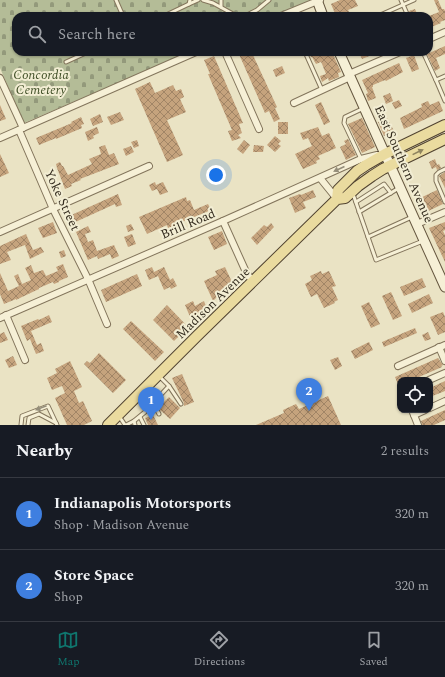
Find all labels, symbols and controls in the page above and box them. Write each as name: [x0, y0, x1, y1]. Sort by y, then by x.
search box: [12, 12, 433, 56]
icon: search: [26, 23, 48, 45]
text: Search here: [58, 23, 136, 46]
park label: Concordia Cemetery: [13, 65, 69, 100]
street label: East Southern Avenue: [369, 102, 439, 226]
one-way arrow: [412, 149, 423, 155]
your location: [206, 165, 226, 185]
street label: Yoke Street: [39, 166, 85, 235]
one-way arrow: [333, 166, 344, 172]
street label: Brill Road: [157, 203, 219, 245]
street label: Madison Avenue: [171, 262, 255, 344]
map controls: [397, 377, 433, 413]
button: locate: [397, 377, 433, 413]
pin: 2: [296, 378, 322, 411]
pin: 1: [138, 387, 164, 420]
one-way arrow: [34, 406, 46, 412]
text: Nearby: [16, 438, 72, 464]
text: 2 results: [381, 441, 429, 461]
text: Indianapolis Motorsports: [54, 492, 231, 515]
text: 1: [25, 504, 33, 524]
text: 320 m: [395, 504, 429, 524]
text: Shop · Madison Avenue: [54, 515, 189, 535]
text: Store Space: [54, 564, 134, 587]
text: 2: [25, 576, 33, 596]
text: 320 m: [395, 576, 429, 596]
text: Shop: [54, 587, 83, 607]
tab: Map: [57, 629, 79, 670]
tab: Directions: [194, 629, 245, 670]
tab: Saved: [360, 629, 388, 670]

